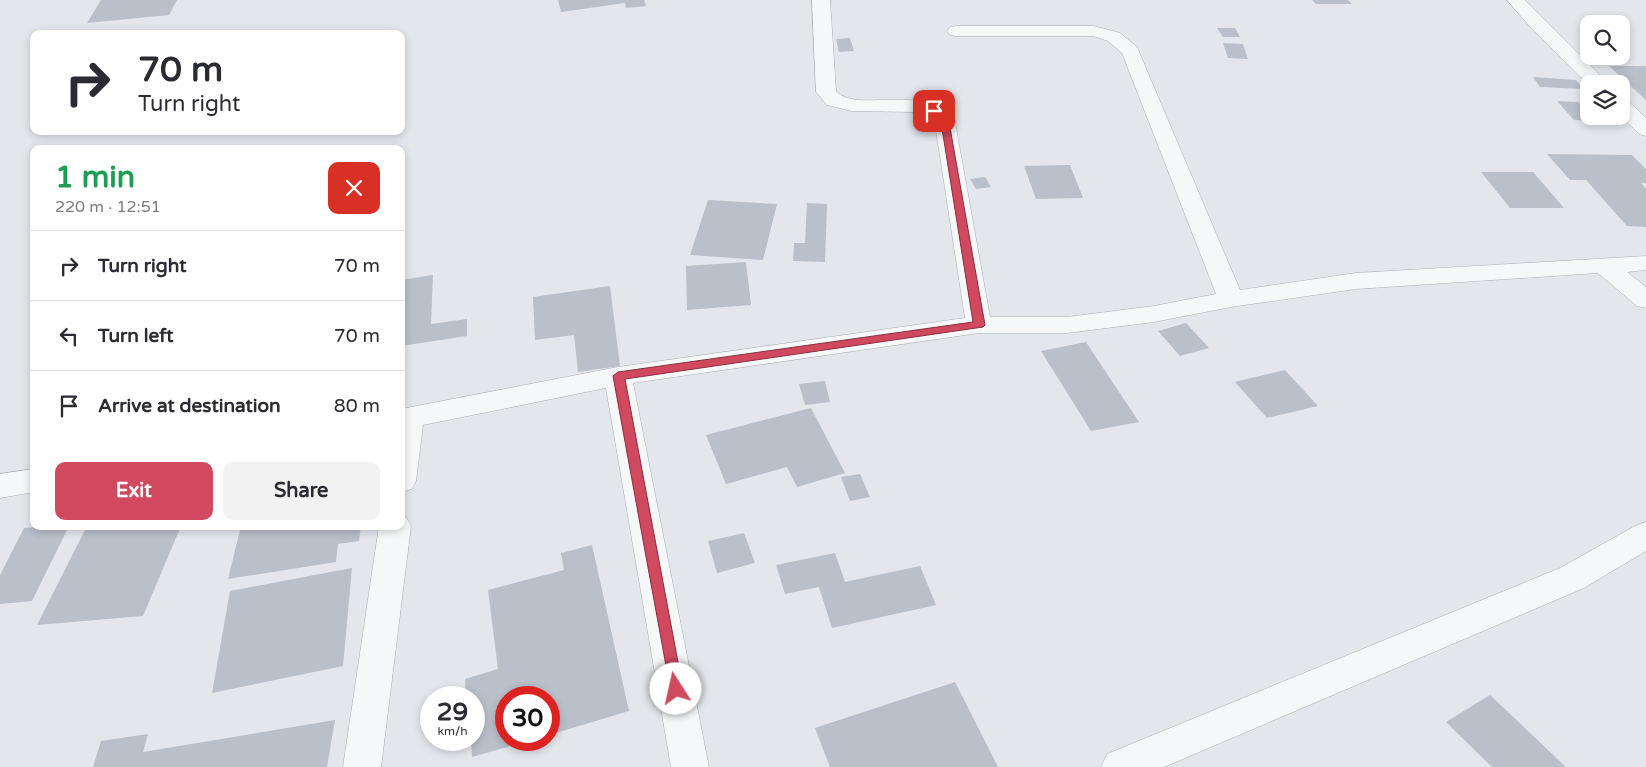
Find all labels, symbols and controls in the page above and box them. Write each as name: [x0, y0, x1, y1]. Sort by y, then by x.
map controls: [1580, 15, 1630, 125]
button: search: [1580, 15, 1630, 65]
text: 70 m: [138, 49, 223, 91]
icon: right: [55, 50, 120, 115]
button: layers: [1580, 75, 1630, 125]
pin: [913, 90, 955, 132]
text: Turn right: [138, 91, 240, 117]
icon: arrive: [920, 97, 948, 125]
text: 1 min: [55, 159, 135, 196]
button: close: [328, 162, 380, 214]
text: 220 m · 12:51: [55, 197, 161, 217]
icon: right: [55, 252, 83, 280]
text: Turn right: [98, 255, 186, 277]
text: 70 m: [334, 255, 380, 277]
icon: left: [55, 322, 83, 350]
text: Turn left: [98, 325, 174, 347]
text: 70 m: [334, 325, 380, 347]
icon: arrive: [55, 392, 83, 420]
text: Arrive at destination: [98, 395, 281, 417]
text: 80 m: [334, 395, 380, 417]
button: Exit: [55, 462, 213, 520]
button: Share: [223, 462, 380, 520]
position arrow: [649, 662, 701, 714]
speed limit sign: 30: [495, 686, 560, 751]
text: 29: [437, 697, 468, 727]
text: km/h: [437, 724, 468, 738]

